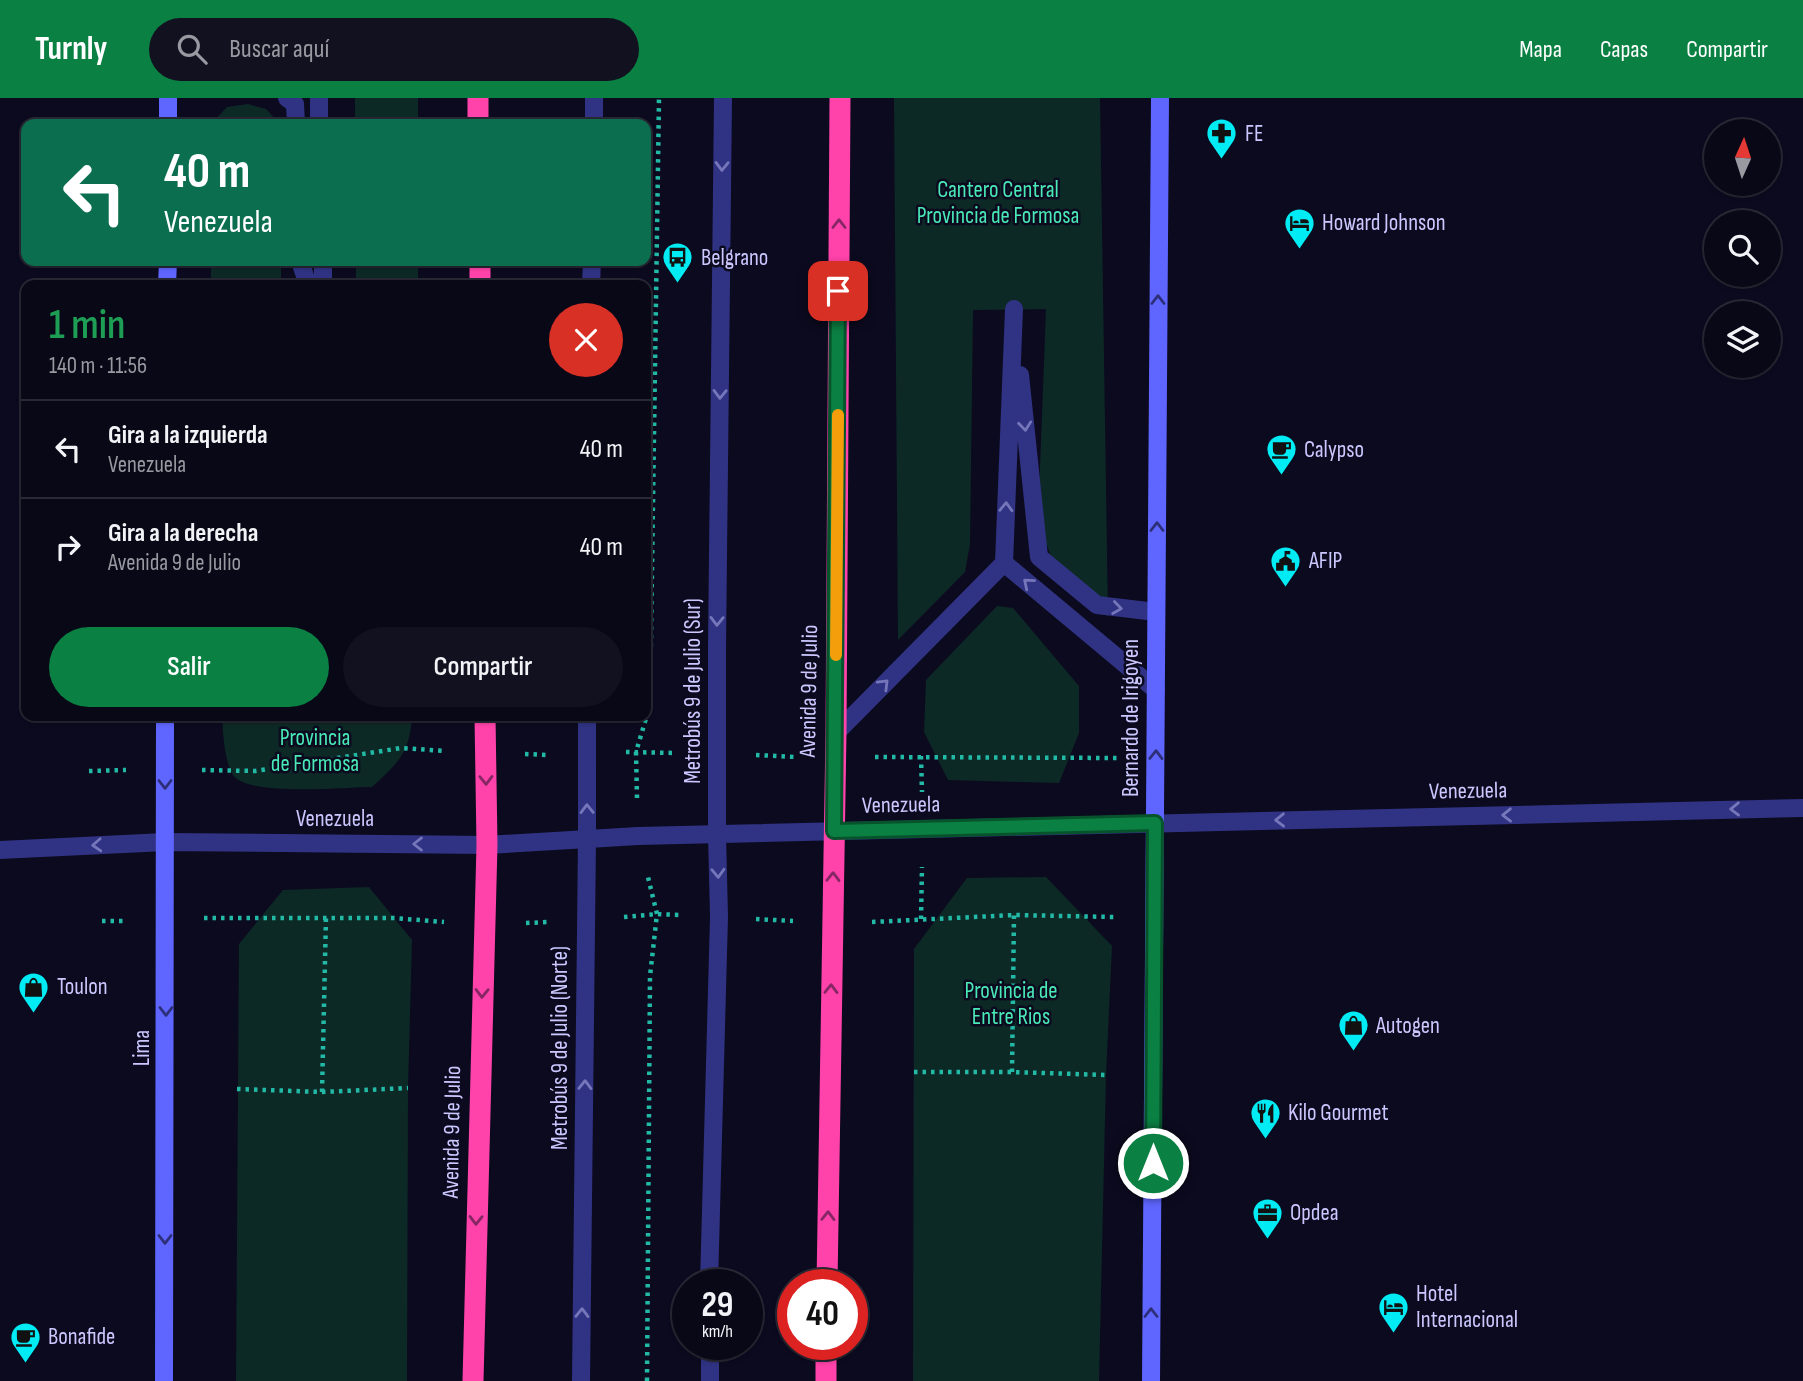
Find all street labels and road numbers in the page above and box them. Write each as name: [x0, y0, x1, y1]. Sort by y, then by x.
street label: Metrobús 9 de Julio (Sur): [679, 598, 707, 784]
street label: Avenida 9 de Julio: [794, 624, 824, 759]
street label: Bernardo de Irigoyen: [1117, 639, 1145, 797]
street label: Venezuela: [1429, 776, 1507, 806]
street label: Venezuela: [862, 790, 940, 820]
street label: Venezuela: [296, 805, 374, 833]
street label: Metrobús 9 de Julio (Norte): [546, 946, 574, 1150]
street label: Lima: [128, 1030, 156, 1066]
street label: Avenida 9 de Julio: [437, 1065, 467, 1200]

